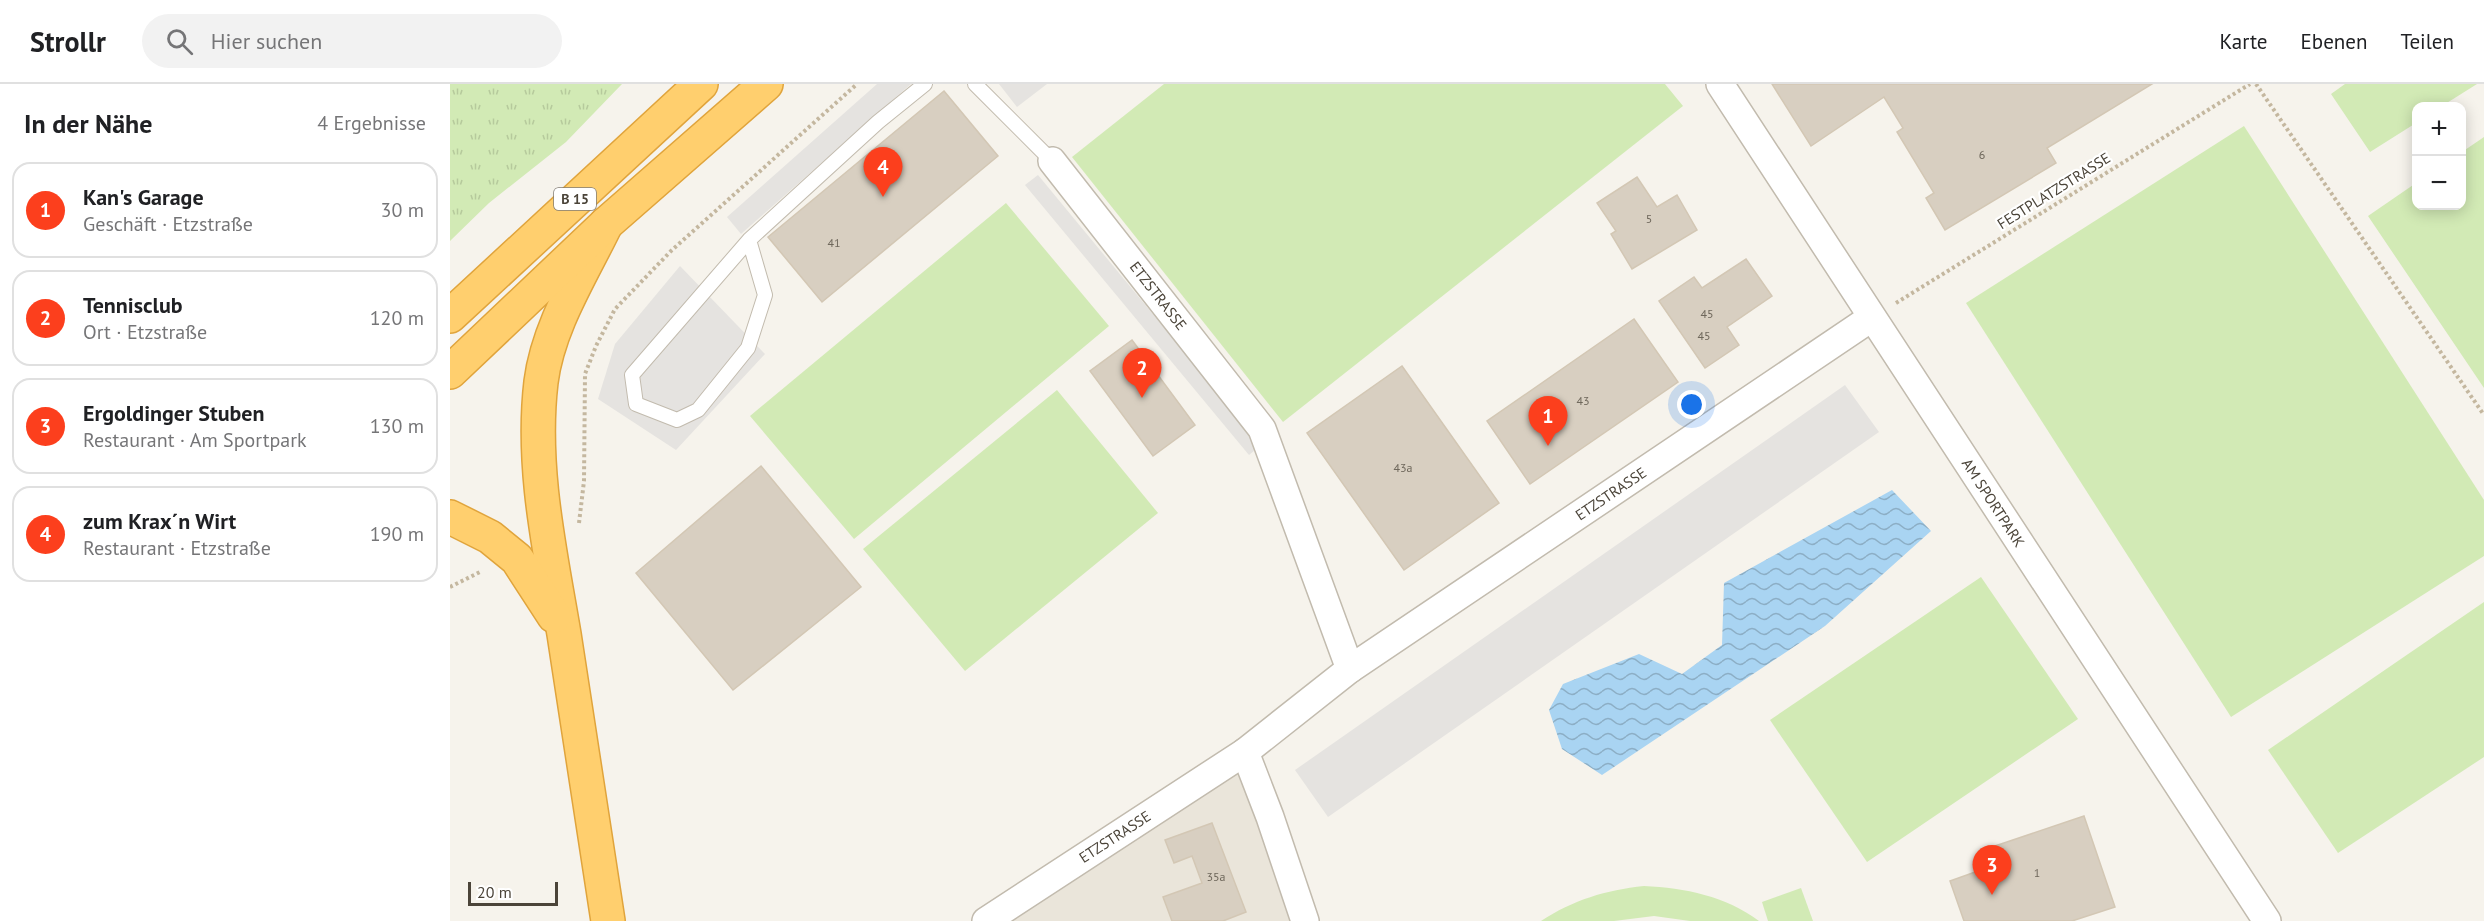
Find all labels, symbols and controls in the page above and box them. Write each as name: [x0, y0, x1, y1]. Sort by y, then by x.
search box: [142, 14, 562, 68]
text: Strollr: [30, 23, 106, 60]
icon: search: [163, 25, 196, 58]
text: Hier suchen: [211, 27, 322, 55]
text: Karte: [2220, 28, 2268, 55]
text: Ebenen: [2301, 28, 2367, 55]
text: Teilen: [2400, 28, 2454, 55]
map controls: [2412, 102, 2466, 210]
button: +: [2412, 102, 2466, 156]
text: In der Nähe: [24, 107, 152, 140]
text: 4 Ergebnisse: [317, 110, 426, 136]
pin: 4: [864, 147, 902, 197]
house number: 6: [1979, 147, 1985, 162]
street label: FESTPLATZSTRASSE: [1994, 148, 2114, 233]
button: −: [2412, 156, 2466, 210]
text: Kan's Garage: [83, 183, 204, 211]
road number: B 15: [554, 188, 596, 210]
text: 1: [40, 197, 51, 223]
text: 30 m: [381, 197, 424, 223]
text: Geschäft · Etzstraße: [83, 211, 253, 237]
house number: 5: [1646, 211, 1652, 226]
house number: 41: [827, 235, 841, 250]
street label: ETZSTRASSE: [1126, 258, 1191, 334]
text: Tennisclub: [83, 291, 183, 319]
text: 2: [40, 305, 51, 331]
text: 120 m: [370, 305, 424, 331]
house number: 45: [1700, 306, 1714, 321]
text: Ort · Etzstraße: [83, 319, 207, 345]
house number: 45: [1697, 328, 1711, 343]
pin: 2: [1122, 348, 1162, 398]
your location: [1677, 390, 1706, 419]
house number: 43: [1576, 393, 1590, 408]
pin: 1: [1528, 396, 1568, 446]
text: Ergoldinger Stuben: [83, 399, 264, 427]
text: 3: [40, 413, 51, 439]
text: 130 m: [370, 413, 424, 439]
text: Restaurant · Am Sportpark: [83, 427, 307, 453]
street label: AM SPORTPARK: [1958, 455, 2029, 551]
house number: 43a: [1393, 460, 1413, 475]
street label: ETZSTRASSE: [1572, 463, 1650, 524]
text: zum Krax´n Wirt: [83, 507, 236, 535]
text: 4: [40, 521, 51, 547]
text: 190 m: [370, 521, 424, 547]
text: Restaurant · Etzstraße: [83, 535, 271, 561]
street label: ETZSTRASSE: [1075, 806, 1154, 867]
pin: 3: [1972, 846, 2012, 895]
house number: 1: [2034, 865, 2040, 880]
house number: 35a: [1206, 869, 1226, 884]
scale bar: [468, 879, 558, 906]
text: 20 m: [477, 882, 512, 902]

